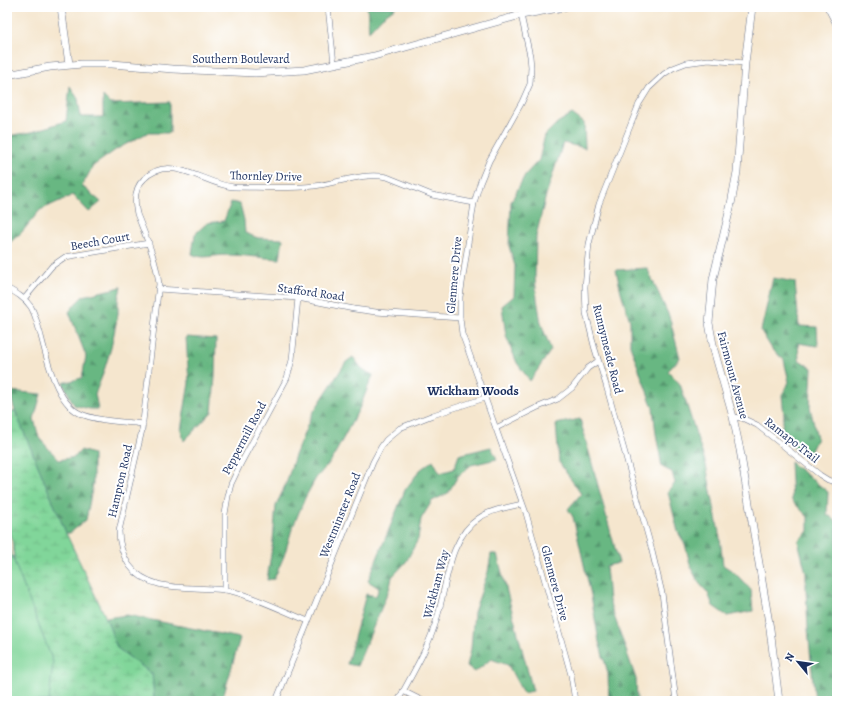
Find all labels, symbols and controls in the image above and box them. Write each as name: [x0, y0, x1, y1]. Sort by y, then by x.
street label: Southern Boulevard: [192, 51, 290, 67]
street label: Thornley Drive: [230, 167, 302, 185]
street label: Beech Court: [69, 228, 131, 254]
street label: Glenmere Drive: [443, 236, 465, 314]
street label: Stafford Road: [276, 279, 346, 305]
street label: Runnymeade Road: [589, 302, 627, 396]
street label: Fairmount Avenue: [714, 329, 752, 421]
district label: Wickham Woods: [426, 382, 519, 399]
street label: Peppermill Road: [218, 398, 270, 477]
street label: Ramapo Trail: [761, 414, 823, 467]
street label: Hampton Road: [104, 442, 136, 519]
street label: Westminster Road: [315, 470, 365, 561]
street label: Glenmere Drive: [537, 544, 573, 622]
street label: Wickham Way: [419, 547, 453, 621]
north arrow: [778, 642, 818, 682]
text: N: [781, 650, 798, 665]

